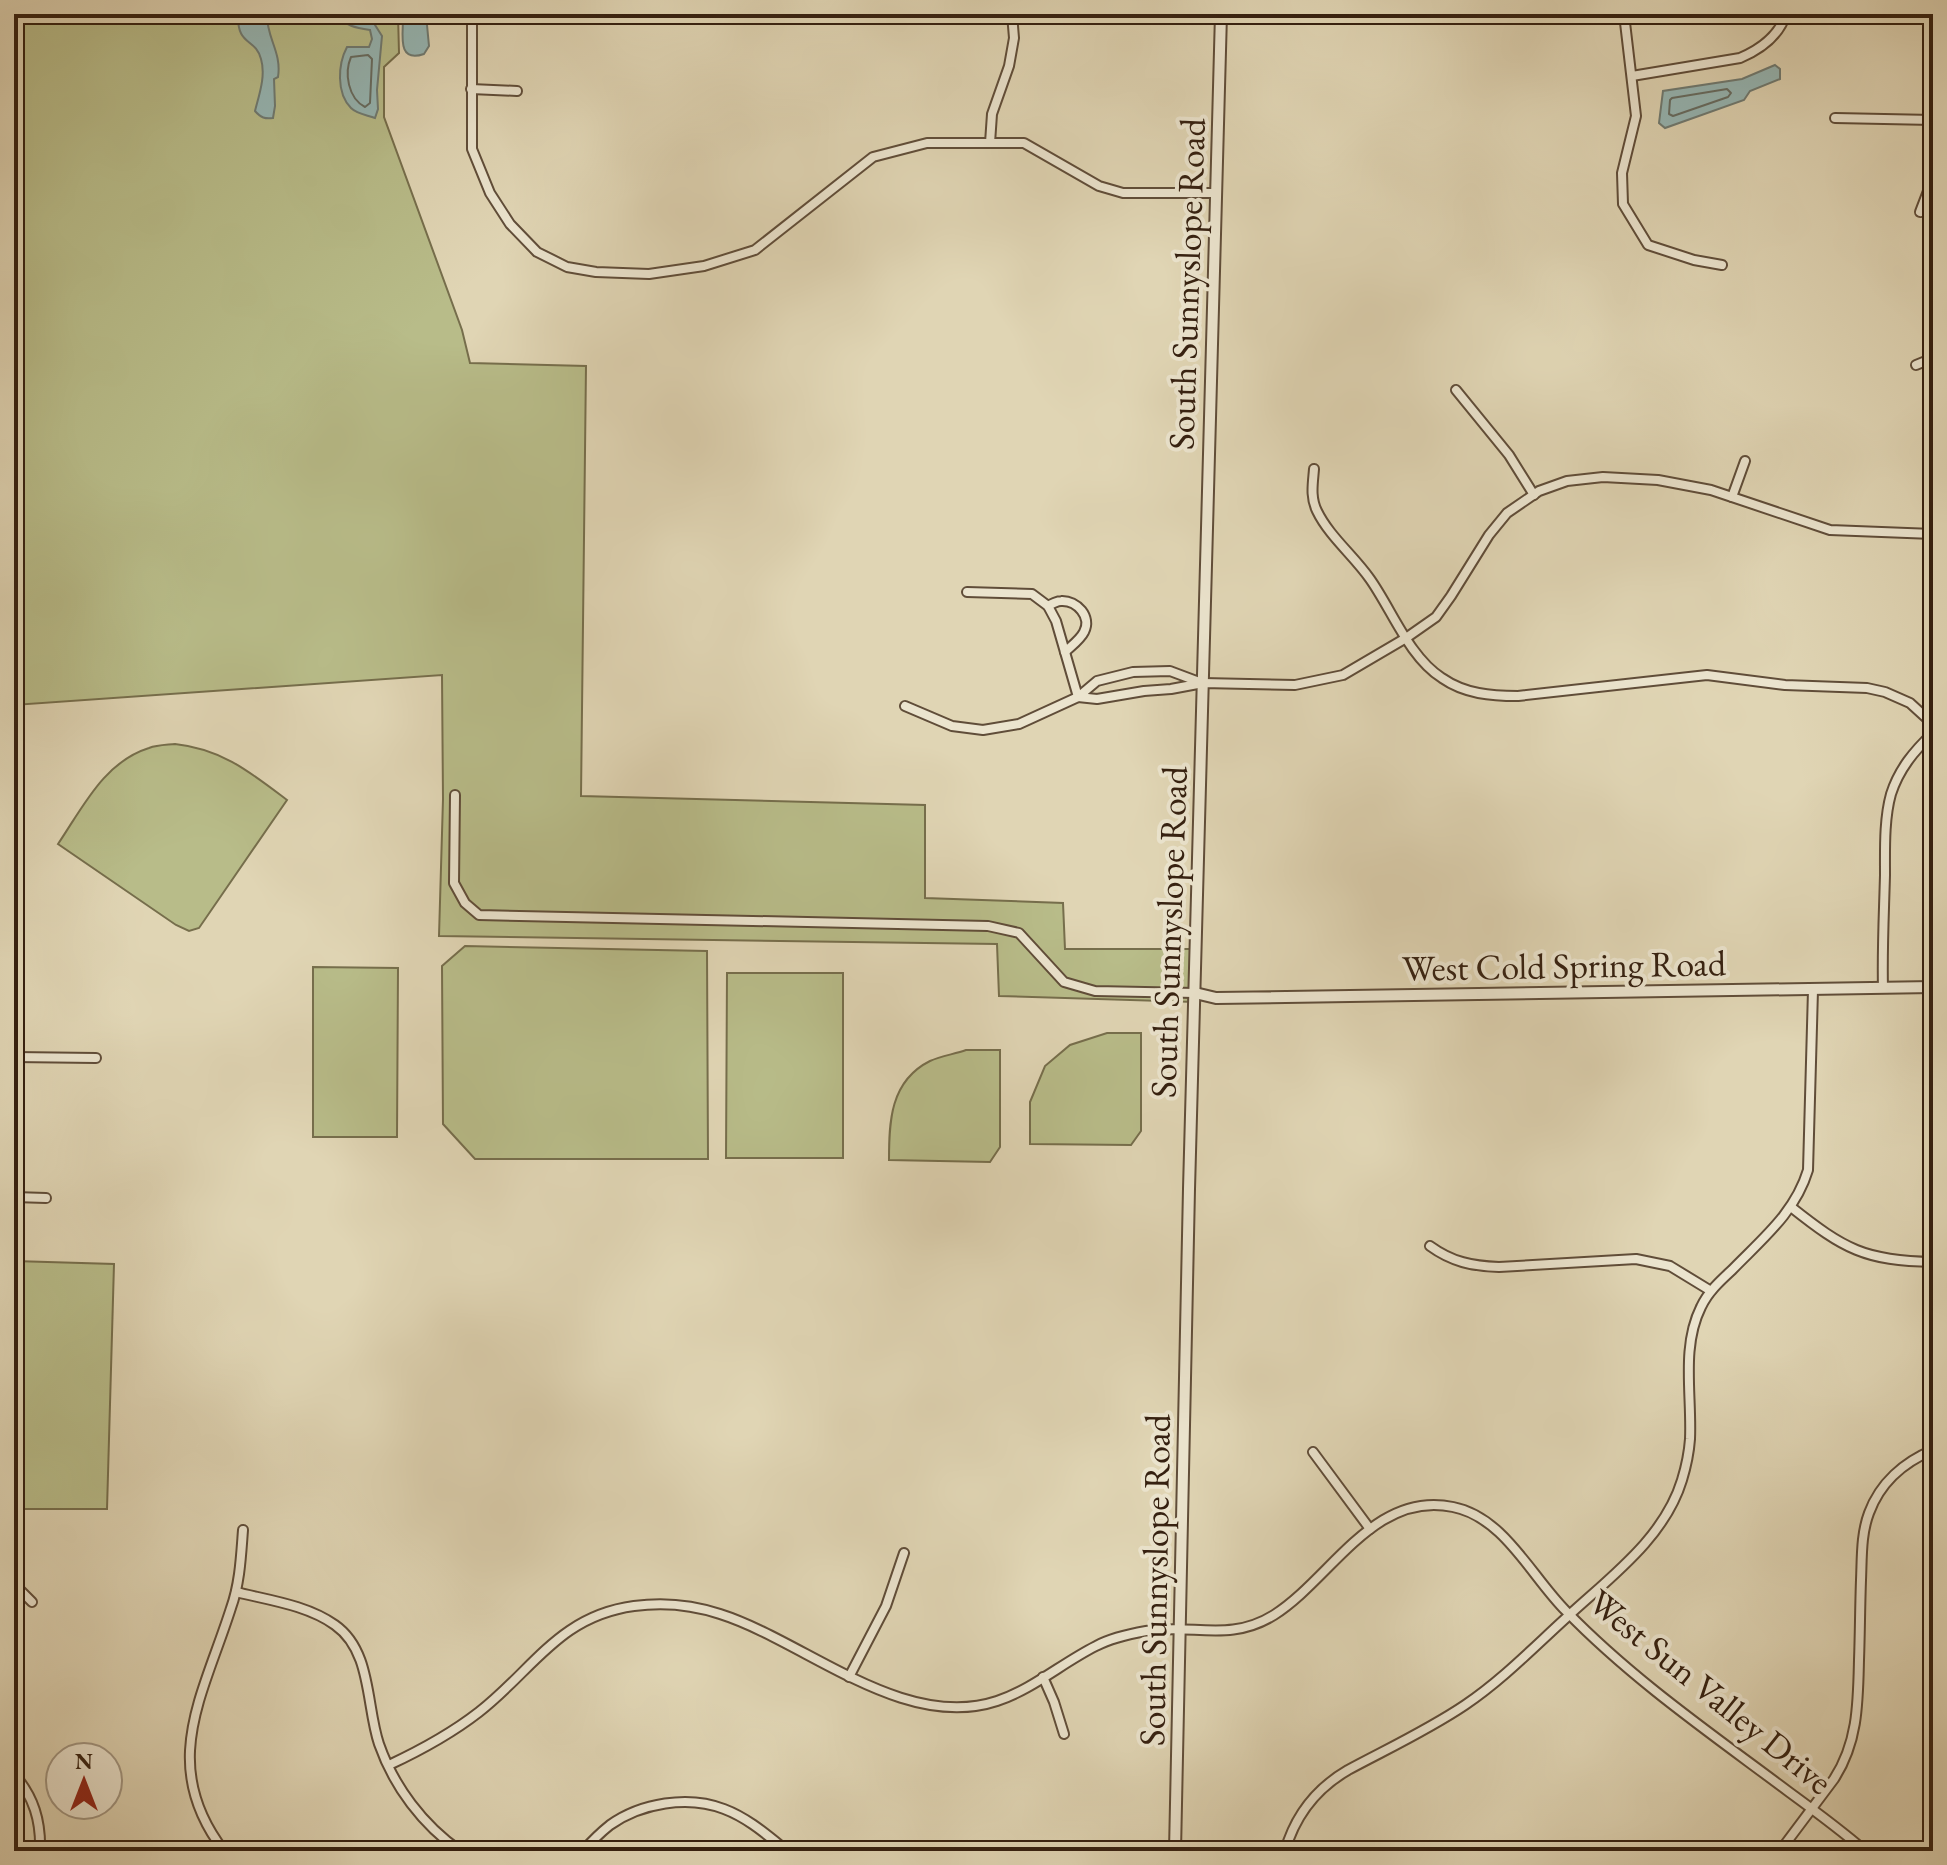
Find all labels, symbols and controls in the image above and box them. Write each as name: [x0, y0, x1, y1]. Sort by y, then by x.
street label: South Sunnyslope Road: [1157, 117, 1216, 451]
street label: South Sunnyslope Road: [1139, 765, 1198, 1099]
street label: West Cold Spring Road: [1402, 939, 1727, 992]
street label: South Sunnyslope Road: [1128, 1413, 1181, 1746]
street label: West Sun Valley Drive: [1579, 1578, 1843, 1805]
north arrow: [44, 1741, 124, 1821]
text: N: [75, 1747, 93, 1776]

